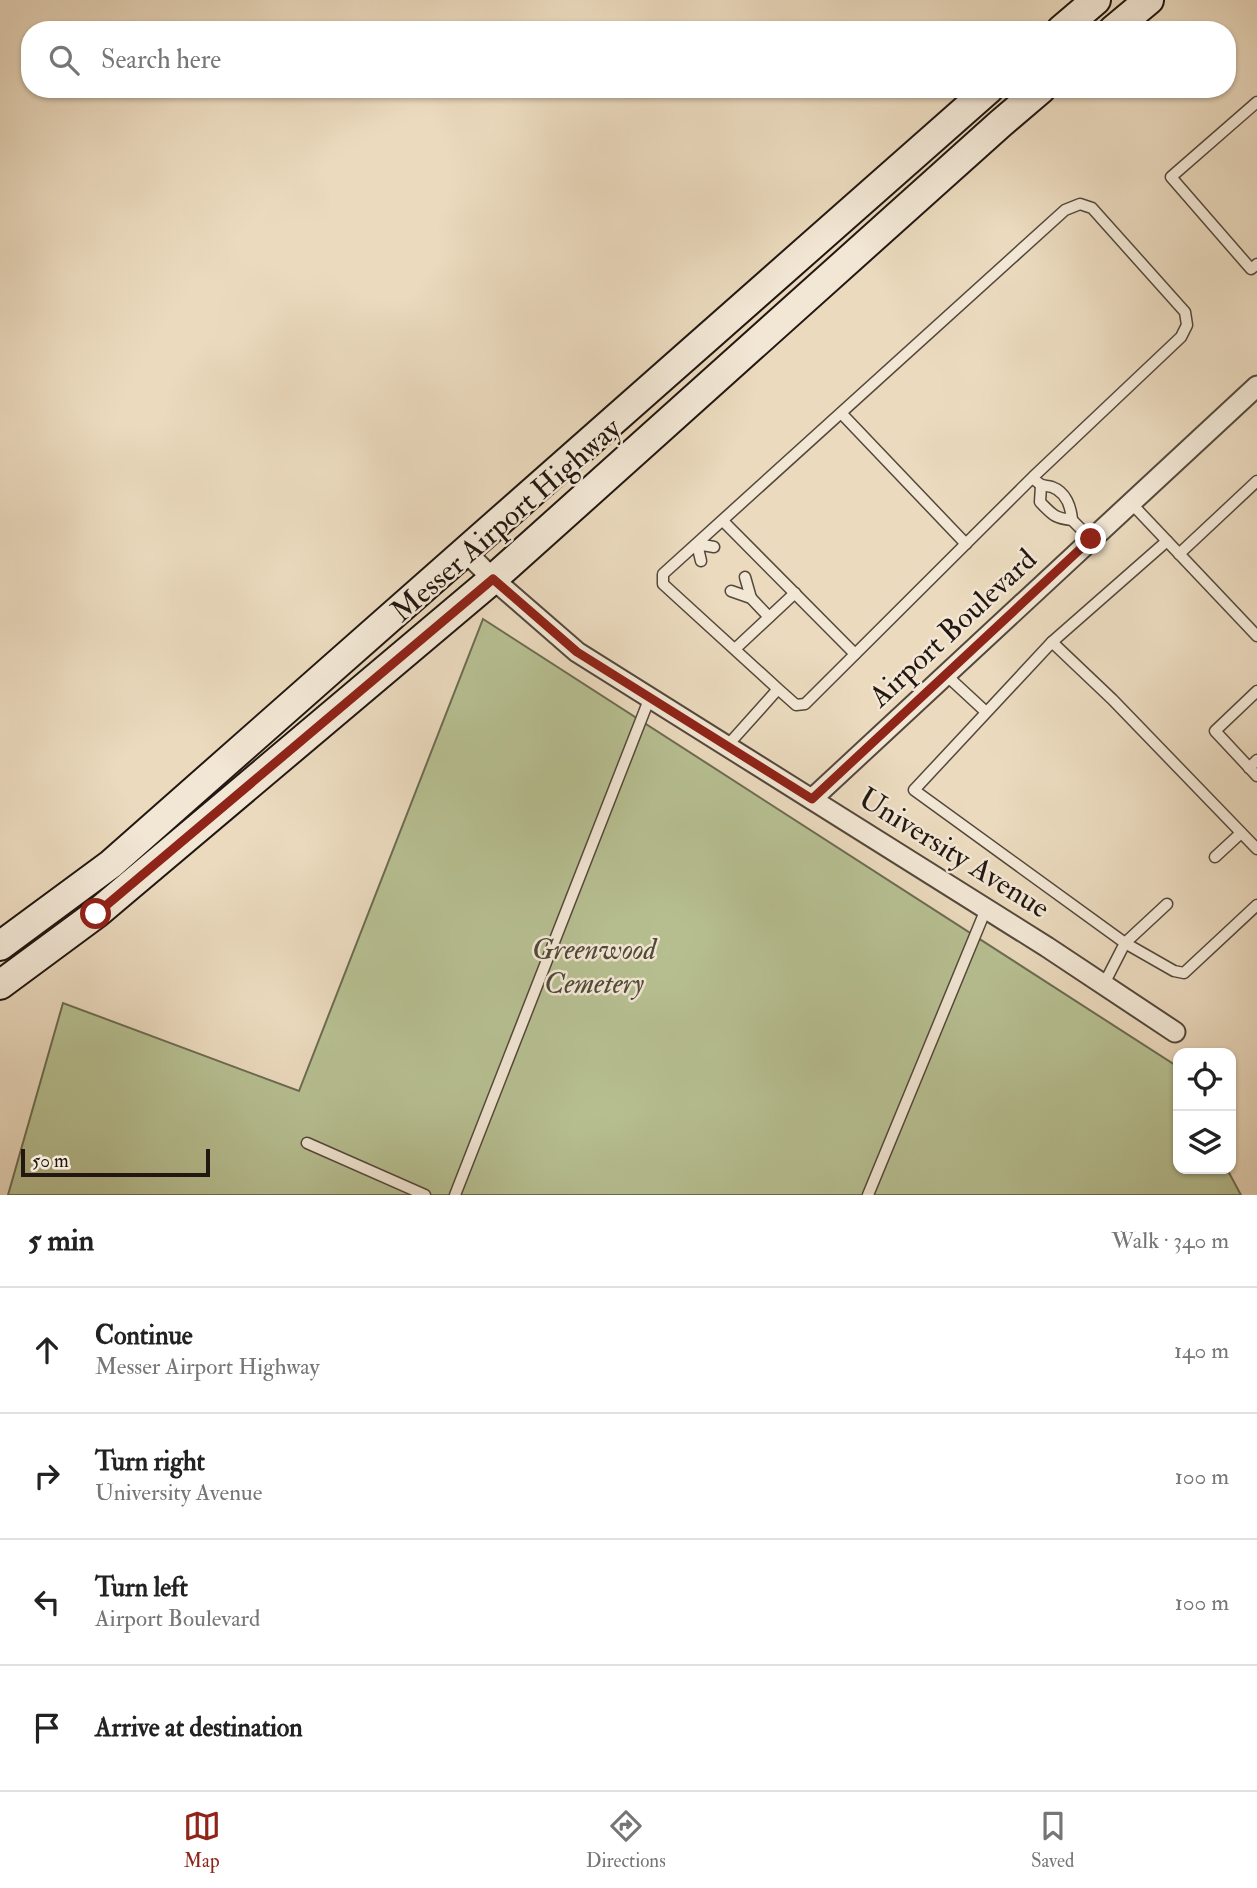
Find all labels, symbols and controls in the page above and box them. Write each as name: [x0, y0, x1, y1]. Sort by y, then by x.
search box: [21, 21, 1236, 98]
icon: search: [45, 41, 83, 79]
text: Search here: [101, 44, 221, 76]
street label: Messer Airport Highway: [383, 409, 629, 630]
route end: [1075, 523, 1106, 554]
street label: Airport Boulevard: [861, 541, 1045, 716]
street label: University Avenue: [852, 779, 1056, 927]
route start: [80, 898, 111, 929]
park label: Greenwood Cemetery: [532, 931, 659, 1002]
map controls: [1173, 1048, 1236, 1174]
button: locate: [1173, 1048, 1236, 1111]
button: layers: [1173, 1111, 1236, 1174]
scale bar: [21, 1146, 210, 1178]
text: 50 m: [32, 1149, 69, 1173]
text: 5 min: [28, 1222, 94, 1259]
text: Walk · 340 m: [1111, 1226, 1229, 1255]
text: Continue: [95, 1320, 193, 1352]
icon: ahead: [28, 1331, 66, 1369]
text: 140 m: [1174, 1336, 1229, 1365]
text: Messer Airport Highway: [95, 1352, 320, 1381]
text: Turn right: [95, 1446, 205, 1478]
icon: right: [28, 1457, 66, 1495]
text: 100 m: [1175, 1462, 1229, 1491]
text: University Avenue: [95, 1478, 262, 1507]
text: Turn left: [95, 1572, 188, 1604]
icon: left: [28, 1583, 66, 1621]
text: 100 m: [1175, 1588, 1229, 1617]
text: Airport Boulevard: [95, 1604, 260, 1633]
icon: arrive: [28, 1709, 66, 1747]
text: Arrive at destination: [95, 1712, 303, 1744]
tab: Map: [183, 1807, 221, 1873]
tab: Directions: [586, 1807, 666, 1873]
tab: Saved: [1031, 1807, 1074, 1873]

